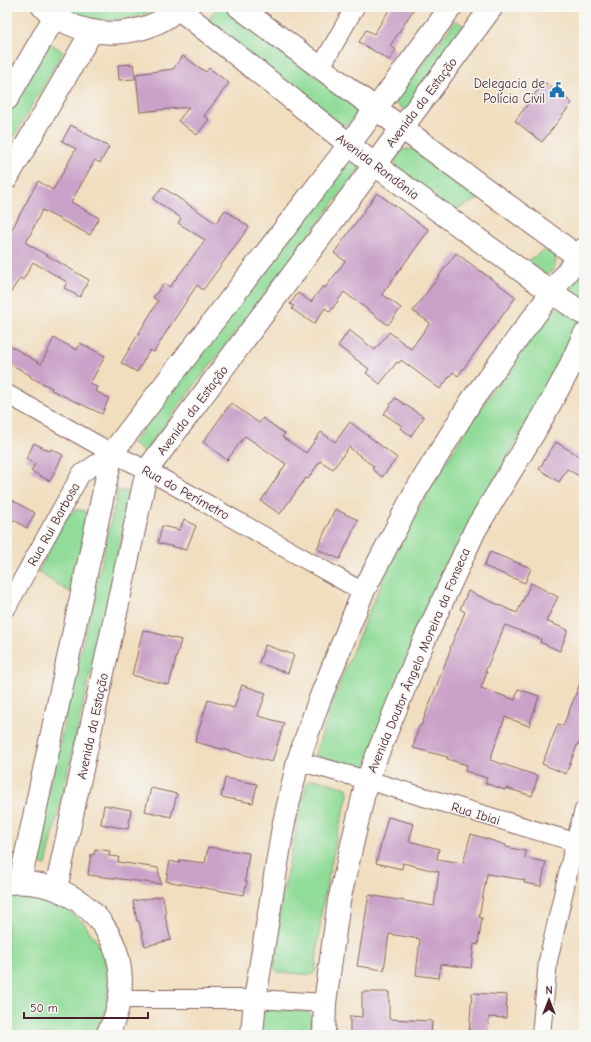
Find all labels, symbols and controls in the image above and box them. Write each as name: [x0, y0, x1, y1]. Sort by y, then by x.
street label: Avenida da Estação: [383, 54, 460, 150]
place label: Delegacia de Polícia Civil: [474, 76, 545, 106]
public building icon: Delegacia de Polícia Civil: [548, 81, 566, 99]
street label: Avenida Rondônia: [333, 130, 422, 202]
street label: Avenida da Estação: [154, 362, 231, 458]
street label: Rua do Perímetro: [139, 462, 232, 523]
street label: Rua Rui Barbosa: [24, 480, 83, 568]
street label: Avenida Doutor Ângelo Moreira da Fonseca: [363, 545, 473, 775]
street label: Avenida da Estação: [74, 671, 111, 781]
street label: Rua Ibiai: [450, 799, 502, 828]
north arrow: [529, 980, 569, 1020]
text: N: [545, 984, 553, 997]
scale bar: [24, 994, 148, 1020]
text: 50 m: [30, 1001, 58, 1015]

